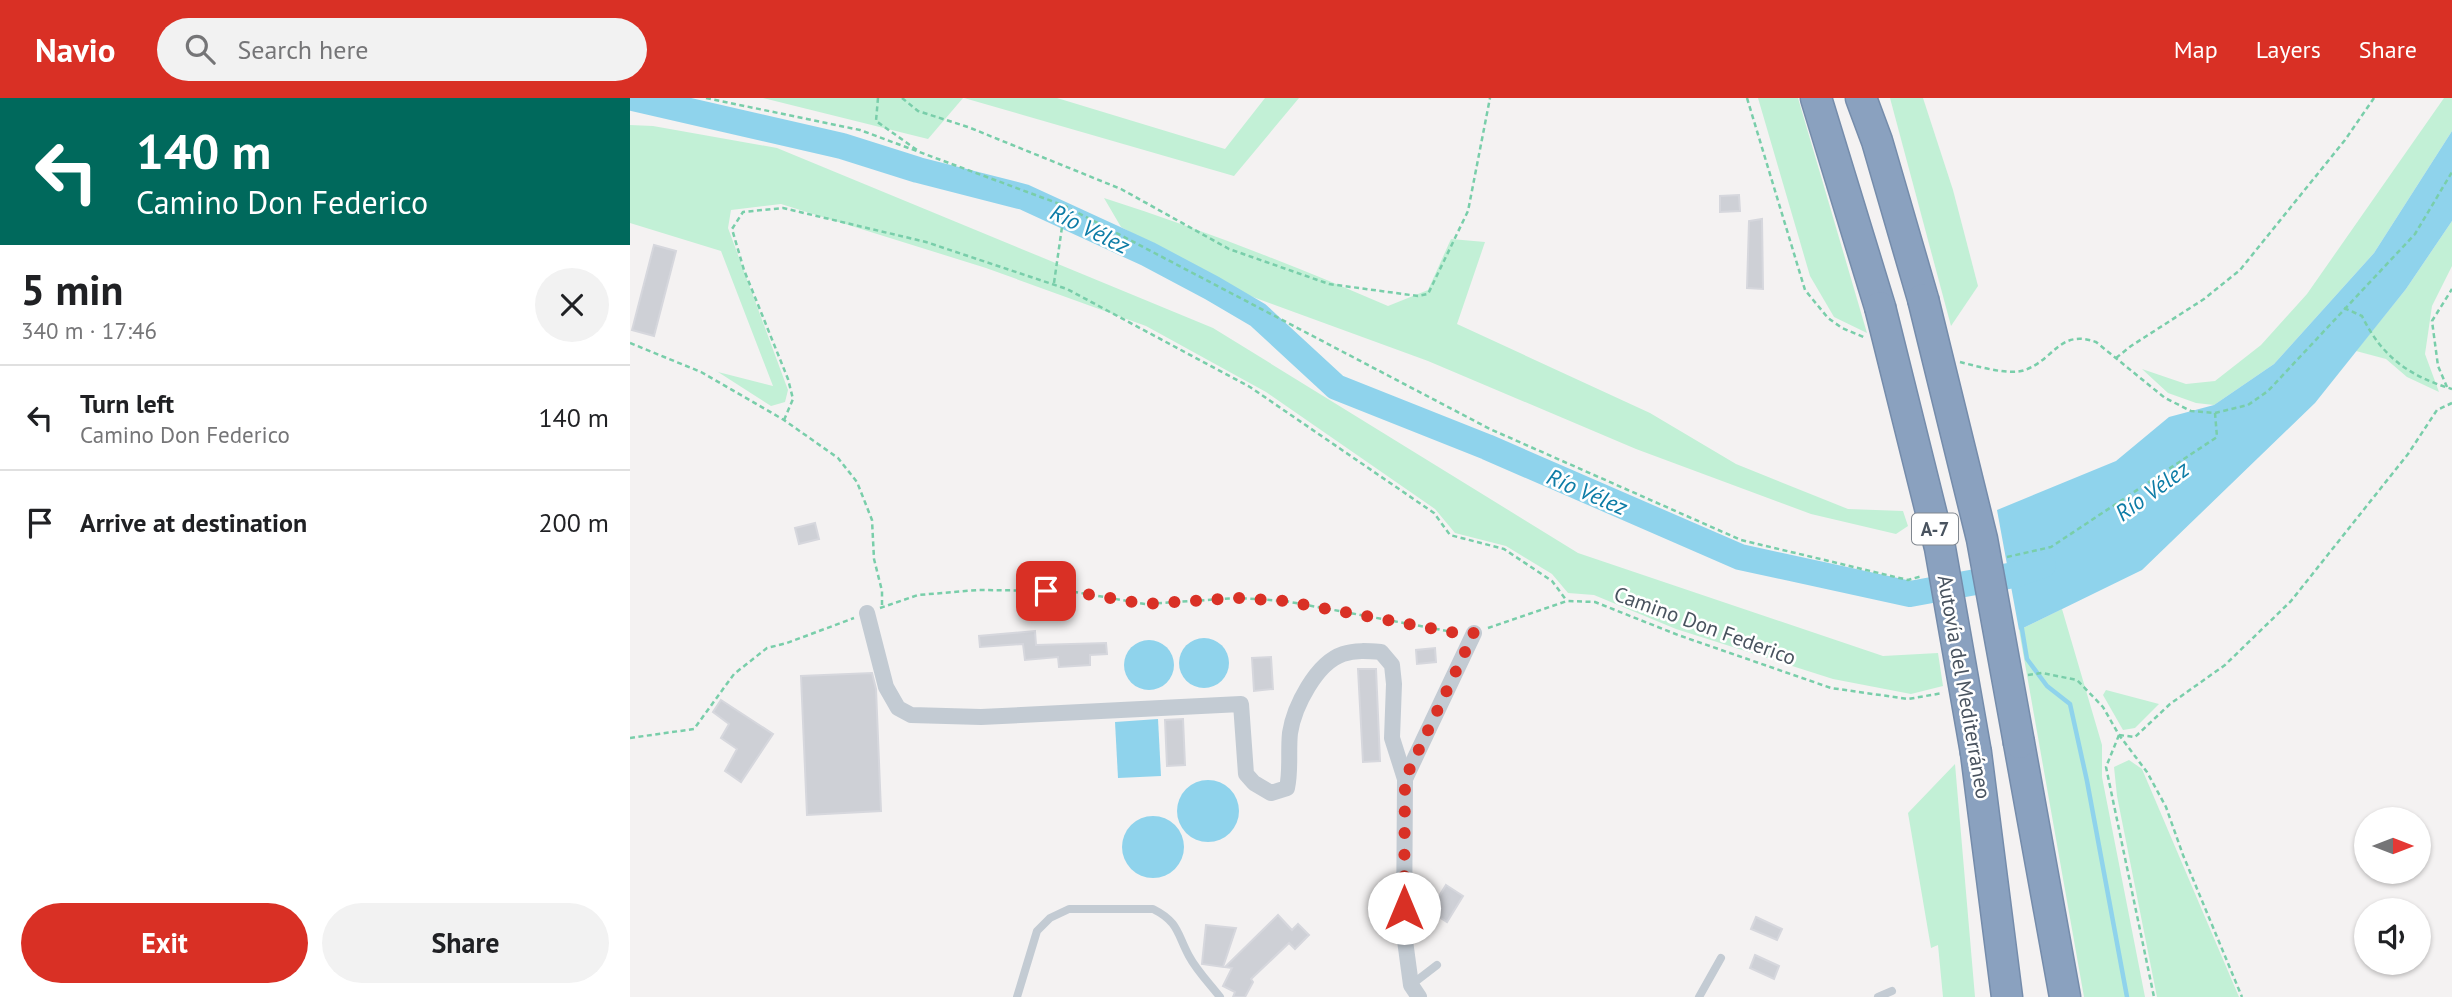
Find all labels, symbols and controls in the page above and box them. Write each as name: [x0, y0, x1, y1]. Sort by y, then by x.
search box: [157, 18, 647, 81]
text: Navio: [35, 28, 115, 71]
icon: search: [181, 30, 219, 68]
text: Search here: [237, 33, 369, 66]
text: Map: [2174, 34, 2218, 65]
text: Layers: [2256, 34, 2321, 65]
text: Share: [2359, 34, 2417, 65]
text: 140 m: [136, 119, 271, 183]
icon: left: [21, 126, 112, 217]
text: Camino Don Federico: [136, 181, 428, 223]
water label: Río Vélez: [1046, 197, 1136, 261]
text: 5 min: [21, 262, 123, 317]
button: close: [535, 268, 609, 342]
text: 340 m · 17:46: [21, 316, 157, 345]
text: Turn left: [80, 387, 174, 420]
icon: left: [21, 399, 59, 437]
text: 140 m: [538, 401, 609, 434]
text: Camino Don Federico: [80, 420, 290, 449]
water label: Río Vélez: [2109, 453, 2195, 527]
water label: Río Vélez: [1543, 462, 1633, 522]
icon: arrive: [21, 504, 59, 542]
text: Arrive at destination: [80, 506, 307, 539]
text: 200 m: [538, 506, 609, 539]
road number: A-7: [1912, 514, 1958, 544]
pin: [1016, 561, 1076, 621]
icon: arrive: [1027, 572, 1065, 610]
street label: Autovía del Mediterráneo: [1932, 573, 1997, 801]
street label: Camino Don Federico: [1610, 580, 1800, 671]
north arrow: [2354, 807, 2431, 884]
map controls: [2354, 807, 2431, 975]
position arrow: [1367, 871, 1441, 945]
button: sound: [2354, 898, 2431, 975]
button: Exit: [21, 903, 308, 983]
button: Share: [322, 903, 609, 983]

